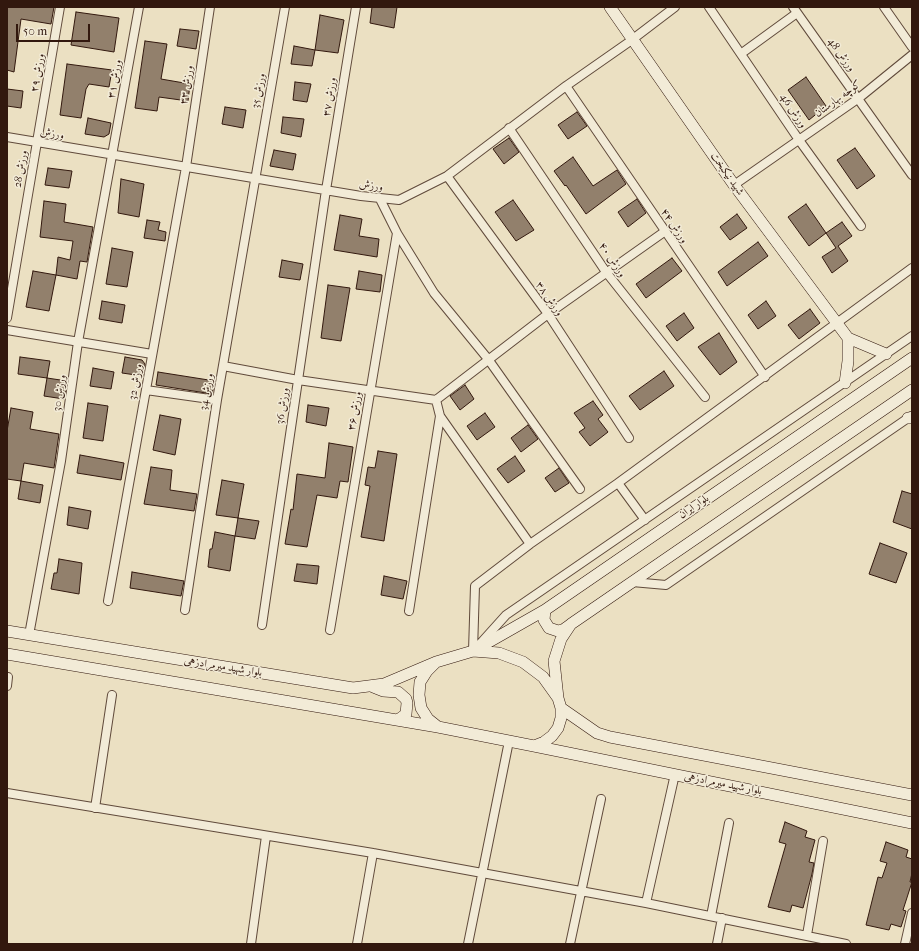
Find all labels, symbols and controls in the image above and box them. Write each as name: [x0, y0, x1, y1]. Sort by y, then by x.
scale bar: [18, 16, 92, 42]
text: 50 m: [23, 24, 47, 38]
street label: ورزش 48: [824, 36, 858, 74]
street label: ورزش ۲۹: [28, 52, 48, 94]
street label: ورزش ۳۱: [105, 58, 125, 100]
street label: ورزش ۳۳: [177, 65, 197, 105]
street label: ورزش 35: [249, 72, 269, 110]
street label: ورزش ۳۷: [320, 77, 340, 117]
street label: کوچه بهارستان: [812, 78, 864, 120]
street label: ورزش 46: [777, 91, 809, 131]
street label: ورزش: [39, 126, 65, 142]
street label: ورزش 28: [11, 149, 31, 189]
street label: شهید نیکبخت: [707, 150, 747, 198]
street label: ورزش: [358, 178, 384, 194]
street label: ورزش ۴۴: [658, 206, 690, 246]
street label: ورزش ۴۰: [596, 240, 628, 280]
street label: ورزش ۳۸: [532, 279, 566, 319]
street label: ورزش 32: [126, 363, 146, 401]
street label: ورزش 34: [197, 372, 217, 412]
street label: ورزش 30: [51, 374, 69, 412]
street label: ورزش 36: [274, 387, 292, 425]
street label: ورزش ۳۶: [345, 390, 365, 432]
street label: بلوار ایران: [676, 492, 712, 522]
street label: بلوار شهید میرمرادزهی: [183, 654, 263, 680]
street label: بلوار شهید میرمرادزهی: [683, 770, 763, 798]

